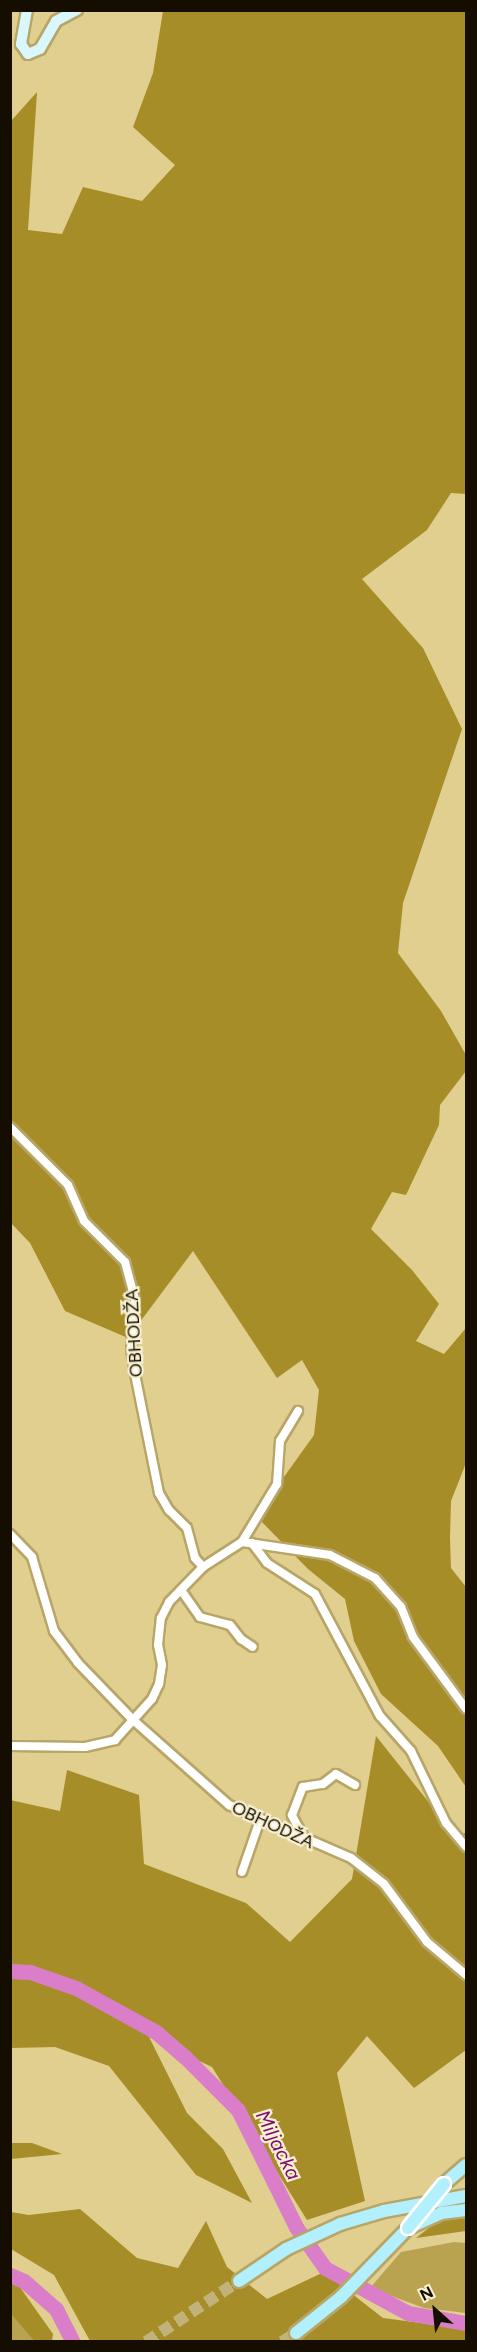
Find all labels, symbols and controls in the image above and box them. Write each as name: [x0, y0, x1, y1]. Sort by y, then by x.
street label: OBHODŽA: [121, 1288, 147, 1378]
street label: OBHODŽA: [228, 1796, 318, 1854]
water label: Miljacka: [250, 2106, 306, 2184]
north arrow: [405, 2280, 465, 2340]
text: N: [417, 2282, 436, 2305]

